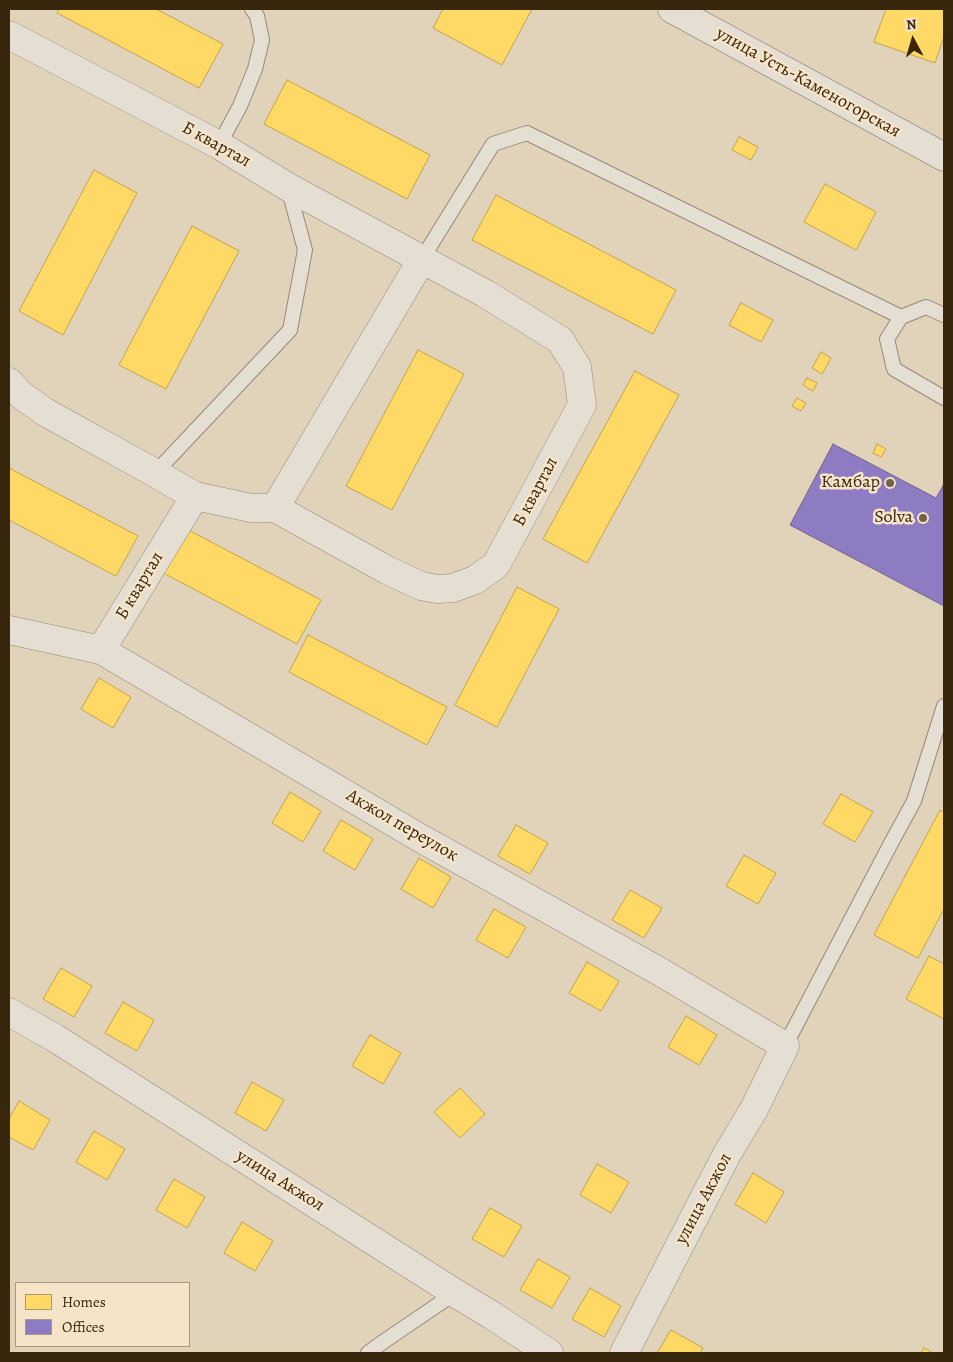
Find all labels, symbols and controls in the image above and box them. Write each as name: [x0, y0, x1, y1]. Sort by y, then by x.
north arrow: [888, 15, 938, 65]
text: N: [905, 15, 917, 35]
street label: улица Усть-Каменогорская: [712, 23, 904, 143]
street label: Б квартал: [178, 117, 254, 173]
street label: Б квартал: [509, 454, 563, 530]
place label: Камбар: [821, 472, 880, 494]
marker: Камбар: [884, 477, 896, 489]
place label: Solva: [874, 507, 913, 529]
marker: Solva: [917, 512, 929, 524]
street label: Б квартал: [111, 548, 169, 624]
street label: Акжол переулок: [342, 785, 462, 867]
street label: улица Акжол: [232, 1145, 328, 1217]
street label: улица Акжол: [671, 1150, 737, 1248]
legend: [15, 1282, 190, 1347]
text: Homes: [62, 1292, 106, 1312]
text: Offices: [62, 1317, 105, 1337]

